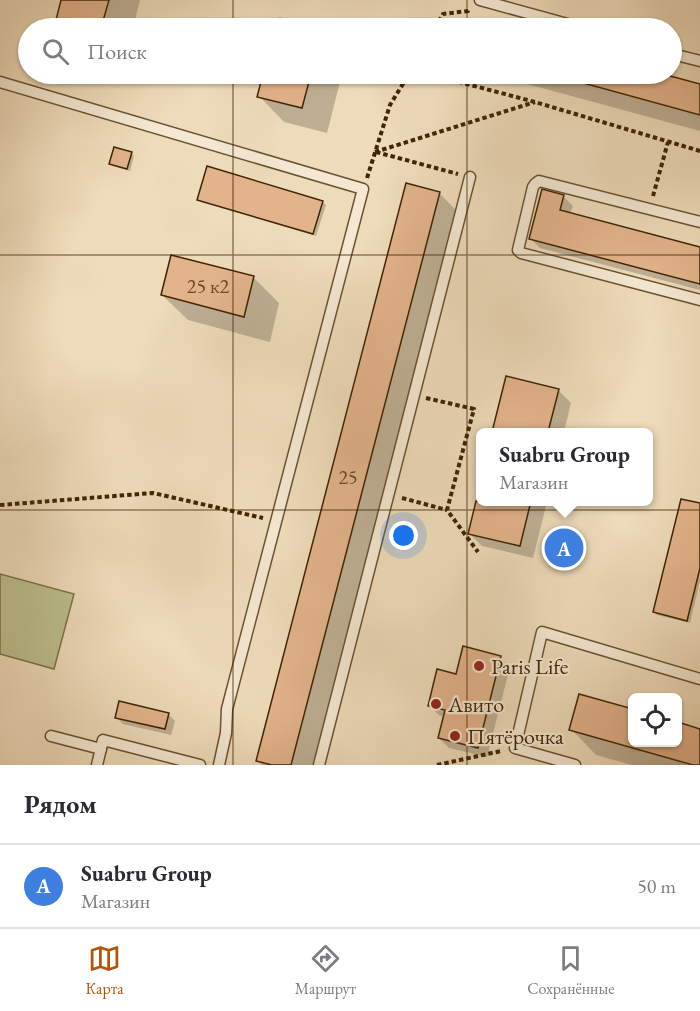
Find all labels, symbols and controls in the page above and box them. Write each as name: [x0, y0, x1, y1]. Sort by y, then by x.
search box: [18, 18, 682, 84]
icon: search: [39, 35, 72, 68]
text: Поиск: [87, 37, 147, 66]
house number: 25 к2: [187, 273, 230, 299]
popup: [476, 428, 653, 506]
text: Suabru Group: [499, 440, 630, 469]
house number: 25: [338, 464, 358, 490]
text: Магазин: [499, 469, 568, 495]
your location: [389, 521, 418, 550]
pin: A: [544, 526, 584, 570]
place label: Paris Life: [491, 652, 569, 681]
marker: Paris Life: [472, 659, 486, 673]
place label: Авито: [447, 690, 504, 719]
map controls: [628, 693, 682, 747]
button: locate: [628, 693, 682, 747]
marker: Авито: [429, 697, 443, 711]
place label: Пятёрочка: [467, 722, 564, 751]
marker: Пятёрочка: [448, 729, 462, 743]
text: Рядом: [24, 787, 97, 821]
text: Suabru Group: [81, 859, 212, 888]
text: A: [36, 873, 51, 899]
text: 50 m: [637, 873, 676, 899]
text: Магазин: [81, 888, 150, 914]
tab: Карта: [86, 942, 124, 999]
tab: Маршрут: [295, 942, 356, 999]
tab: Сохранённые: [527, 942, 614, 999]

